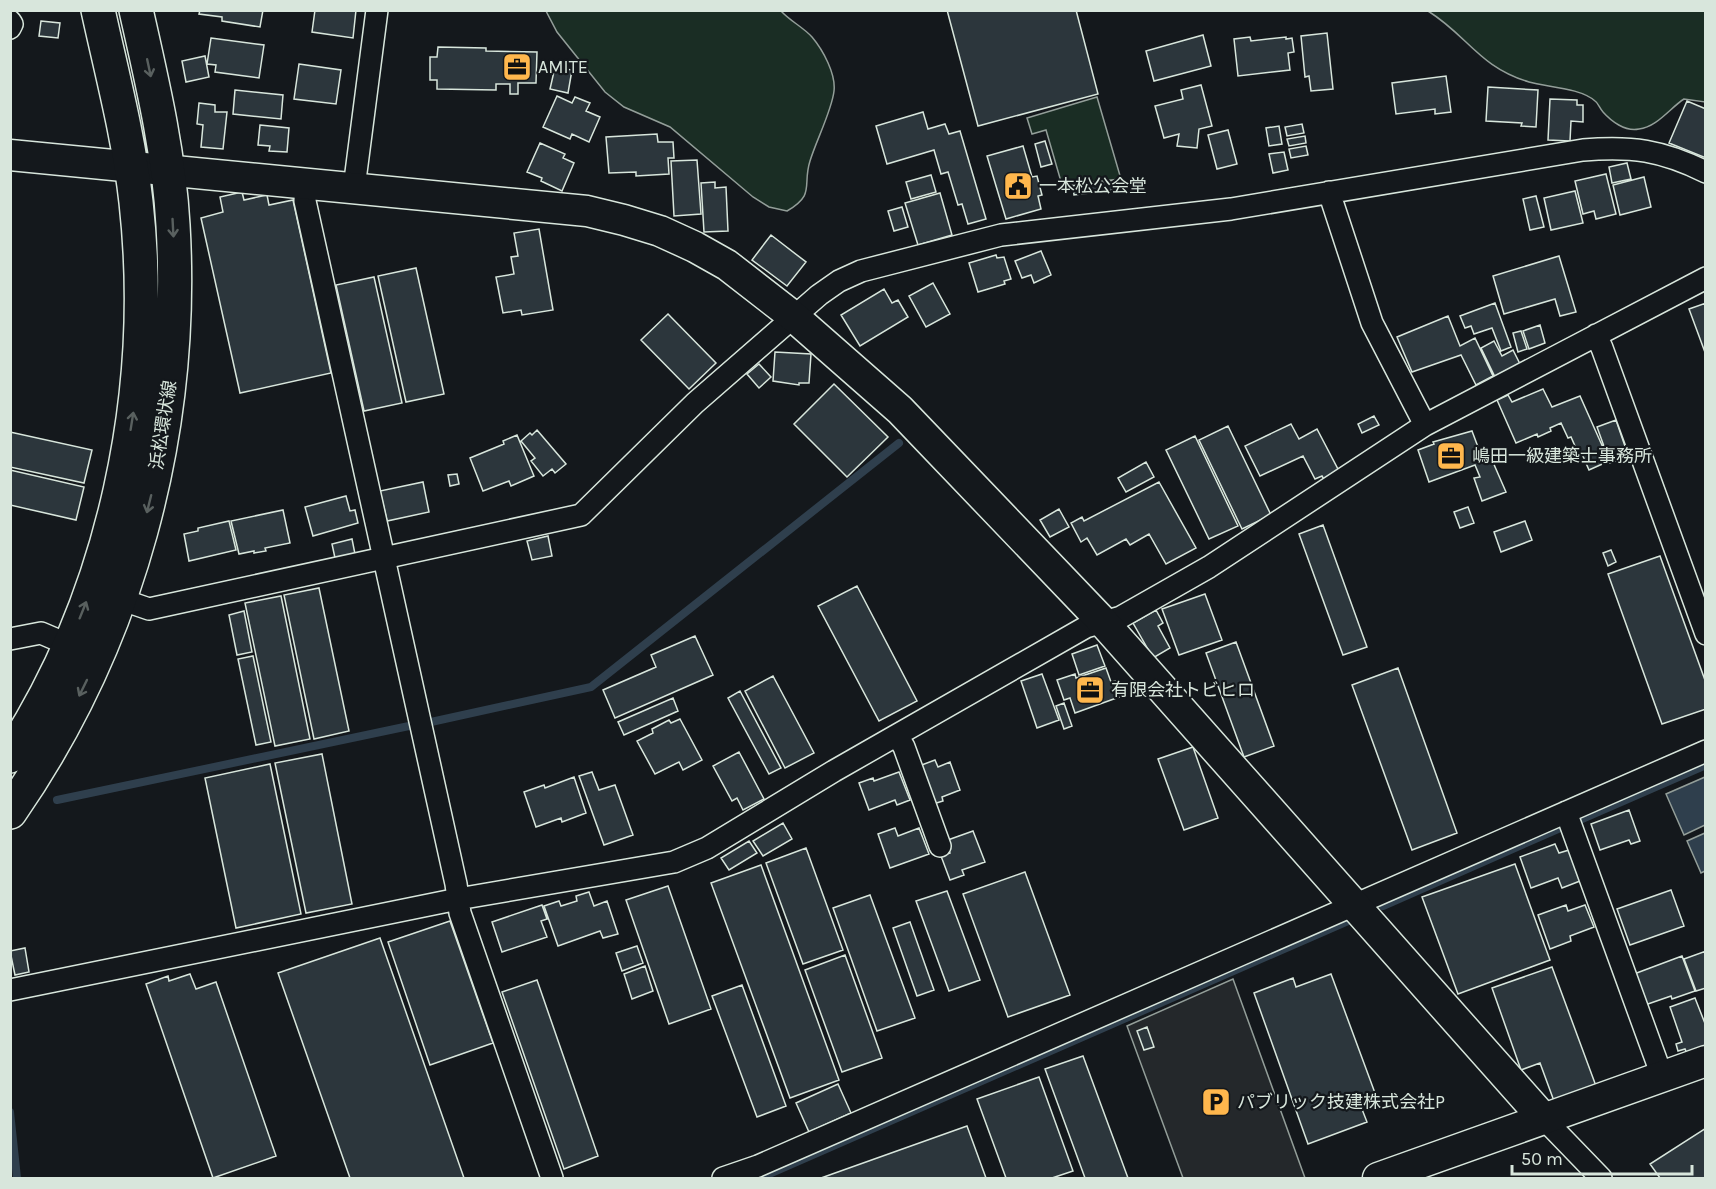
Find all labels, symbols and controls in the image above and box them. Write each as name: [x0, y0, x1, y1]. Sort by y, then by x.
office icon: AMITE: [501, 51, 533, 83]
place label: AMITE: [538, 56, 588, 78]
one-way arrow: [144, 57, 155, 77]
public building icon: 一本松公会堂: [1002, 170, 1034, 202]
place label: 一本松公会堂: [1039, 175, 1147, 197]
one-way arrow: [168, 217, 179, 237]
street label: 浜松環状線: [145, 379, 181, 471]
one-way arrow: [127, 412, 138, 432]
office icon: 嶋田一級建築士事務所: [1435, 440, 1467, 472]
place label: 嶋田一級建築士事務所: [1472, 445, 1652, 467]
one-way arrow: [142, 495, 154, 514]
one-way arrow: [78, 601, 89, 619]
office icon: 有限会社トビヒロ: [1074, 674, 1106, 706]
one-way arrow: [76, 678, 88, 696]
place label: 有限会社トビヒロ: [1111, 679, 1255, 701]
parking icon: パブリック技建株式会社P: [1200, 1086, 1232, 1118]
place label: パブリック技建株式会社P: [1237, 1091, 1445, 1113]
scale bar: [1512, 1138, 1692, 1176]
text: 50 m: [1521, 1148, 1563, 1170]

